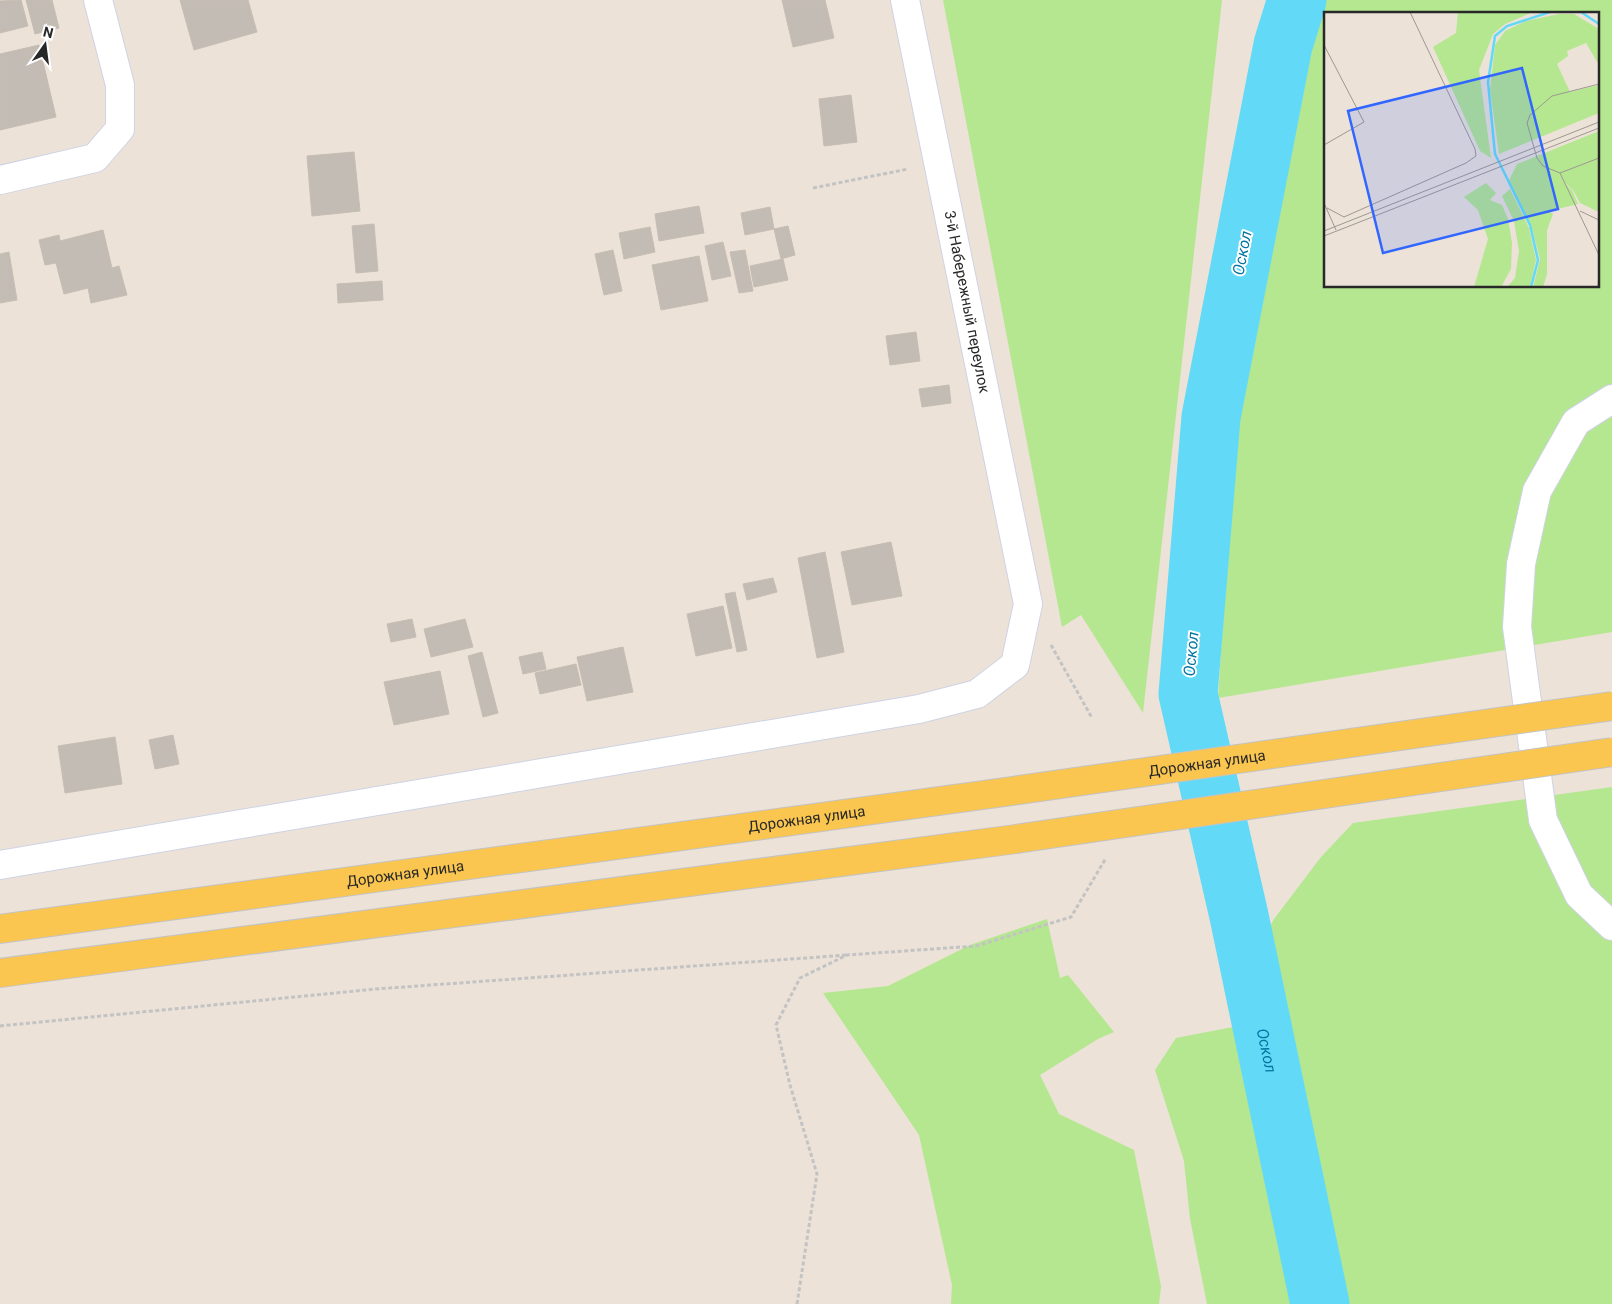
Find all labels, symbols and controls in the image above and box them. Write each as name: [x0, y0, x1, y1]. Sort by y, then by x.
inset map: [1324, 12, 1600, 288]
north arrow: [20, 20, 70, 70]
text: N: [41, 23, 55, 41]
street label: 3-й Набережный переулок: [940, 209, 994, 395]
water label: Оскол: [1228, 229, 1256, 277]
water label: Оскол: [1180, 631, 1202, 677]
street label: Дорожная улица: [1147, 746, 1267, 781]
street label: Дорожная улица: [747, 802, 866, 836]
street label: Дорожная улица: [345, 857, 465, 891]
water label: Оскол: [1253, 1026, 1281, 1074]

